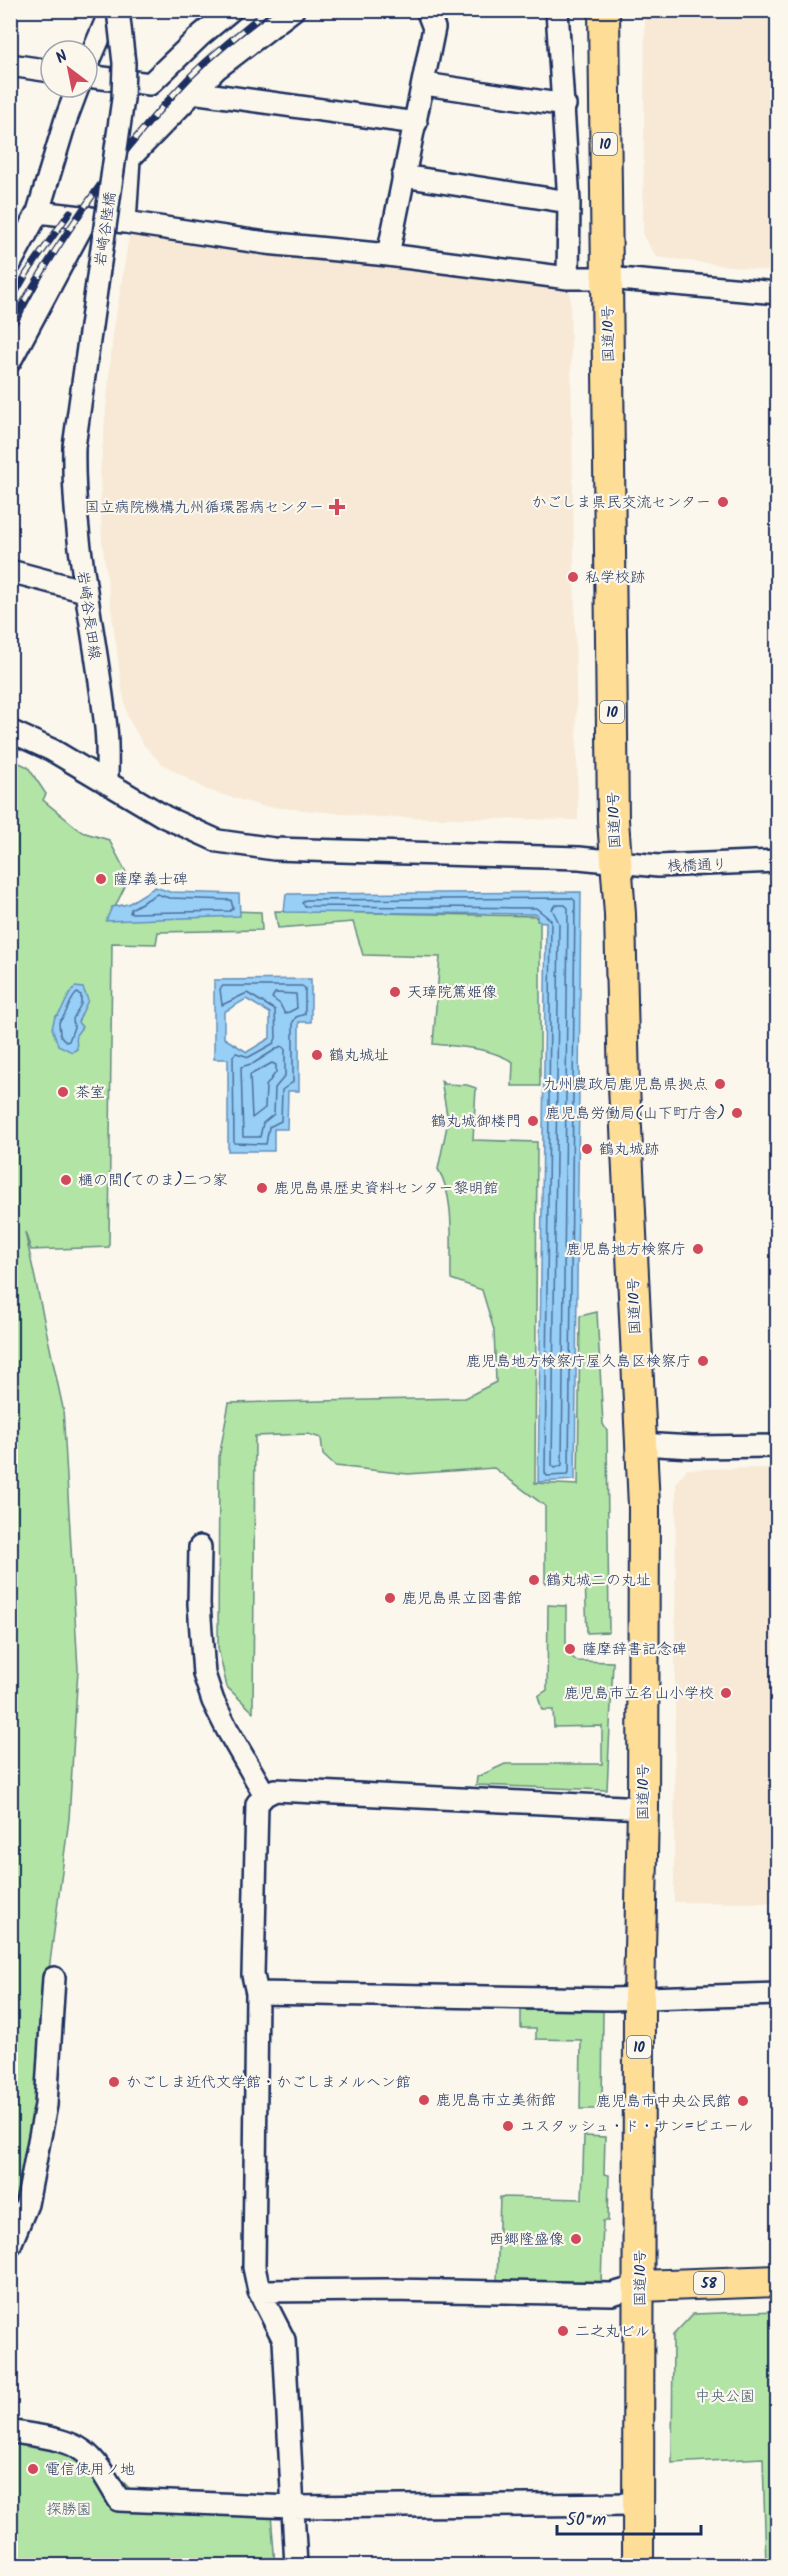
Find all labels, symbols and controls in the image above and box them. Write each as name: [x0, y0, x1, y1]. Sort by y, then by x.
north arrow: [39, 39, 99, 99]
text: N: [51, 44, 73, 71]
road number: 10: [593, 133, 617, 155]
street label: 岩崎谷陸橋: [89, 190, 123, 268]
street label: 国道10号: [597, 305, 621, 363]
place label: かごしま県民交流センター: [532, 491, 711, 515]
marker: かごしま県民交流センター: [716, 495, 730, 509]
place label: 国立病院機構九州循環器病センター: [85, 496, 324, 520]
marker: 国立病院機構九州循環器病センター: [328, 498, 346, 516]
place label: 私学校跡: [585, 566, 645, 590]
street label: 岩崎谷長田線: [70, 569, 106, 661]
marker: 私学校跡: [566, 570, 580, 584]
road number: 10: [600, 701, 624, 723]
street label: 国道10号: [602, 791, 628, 849]
street label: 桟橋通り: [667, 853, 727, 879]
place label: 薩摩義士碑: [113, 868, 188, 892]
marker: 薩摩義士碑: [94, 872, 108, 886]
place label: 天璋院篤姫像: [407, 981, 497, 1005]
marker: 天璋院篤姫像: [388, 985, 402, 999]
place label: 鶴丸城址: [329, 1044, 389, 1068]
marker: 鶴丸城址: [310, 1048, 324, 1062]
place label: 九州農政局鹿児島県拠点: [543, 1073, 708, 1097]
marker: 九州農政局鹿児島県拠点: [713, 1077, 727, 1091]
place label: 茶室: [75, 1081, 105, 1105]
marker: 茶室: [56, 1085, 70, 1099]
place label: 鹿児島労働局(山下町庁舎): [545, 1102, 725, 1126]
marker: 鹿児島労働局(山下町庁舎): [730, 1106, 744, 1120]
place label: 鶴丸城御楼門: [431, 1110, 521, 1134]
marker: 鶴丸城御楼門: [526, 1114, 540, 1128]
place label: 鶴丸城跡: [599, 1138, 659, 1162]
marker: 鶴丸城跡: [580, 1142, 594, 1156]
place label: 樋の間(てのま)二つ家: [78, 1169, 228, 1193]
marker: 樋の間(てのま)二つ家: [59, 1173, 73, 1187]
place label: 鹿児島県歴史資料センター黎明館: [274, 1177, 498, 1201]
marker: 鹿児島県歴史資料センター黎明館: [255, 1181, 269, 1195]
place label: 鹿児島地方検察庁: [566, 1238, 686, 1262]
marker: 鹿児島地方検察庁: [691, 1242, 705, 1256]
street label: 国道10号: [622, 1277, 648, 1335]
place label: 鹿児島地方検察庁屋久島区検察庁: [466, 1350, 691, 1374]
marker: 鹿児島地方検察庁屋久島区検察庁: [696, 1354, 710, 1368]
place label: 鶴丸城二の丸址: [546, 1569, 651, 1593]
marker: 鶴丸城二の丸址: [527, 1573, 541, 1587]
place label: 鹿児島県立図書館: [402, 1587, 522, 1611]
marker: 鹿児島県立図書館: [383, 1591, 397, 1605]
place label: 薩摩辞書記念碑: [582, 1638, 687, 1662]
marker: 薩摩辞書記念碑: [563, 1642, 577, 1656]
place label: 鹿児島市立名山小学校: [564, 1682, 714, 1706]
marker: 鹿児島市立名山小学校: [719, 1686, 733, 1700]
street label: 国道10号: [632, 1763, 656, 1821]
road number: 10: [627, 2036, 651, 2058]
place label: かごしま近代文学館・かごしまメルヘン館: [126, 2071, 411, 2095]
marker: かごしま近代文学館・かごしまメルヘン館: [107, 2075, 121, 2089]
place label: 鹿児島市立美術館: [436, 2089, 556, 2113]
place label: 鹿児島市中央公民館: [596, 2090, 731, 2114]
marker: 鹿児島市立美術館: [417, 2093, 431, 2107]
marker: 鹿児島市中央公民館: [736, 2094, 750, 2108]
place label: ユスタッシュ・ド・サン=ピエール: [520, 2115, 753, 2139]
marker: ユスタッシュ・ド・サン=ピエール: [501, 2119, 515, 2133]
place label: 西郷隆盛像: [489, 2228, 564, 2252]
marker: 西郷隆盛像: [569, 2232, 583, 2246]
street label: 国道10号: [629, 2249, 653, 2307]
road number: 58: [694, 2272, 724, 2294]
place label: 二之丸ビル: [575, 2320, 650, 2344]
marker: 二之丸ビル: [556, 2324, 570, 2338]
park label: 中央公園: [695, 2385, 755, 2409]
place label: 電信使用ノ地: [45, 2458, 135, 2482]
marker: 電信使用ノ地: [26, 2462, 40, 2476]
park label: 探勝園: [46, 2498, 92, 2522]
scale bar: [557, 2498, 701, 2536]
text: 50 m: [566, 2506, 606, 2535]

